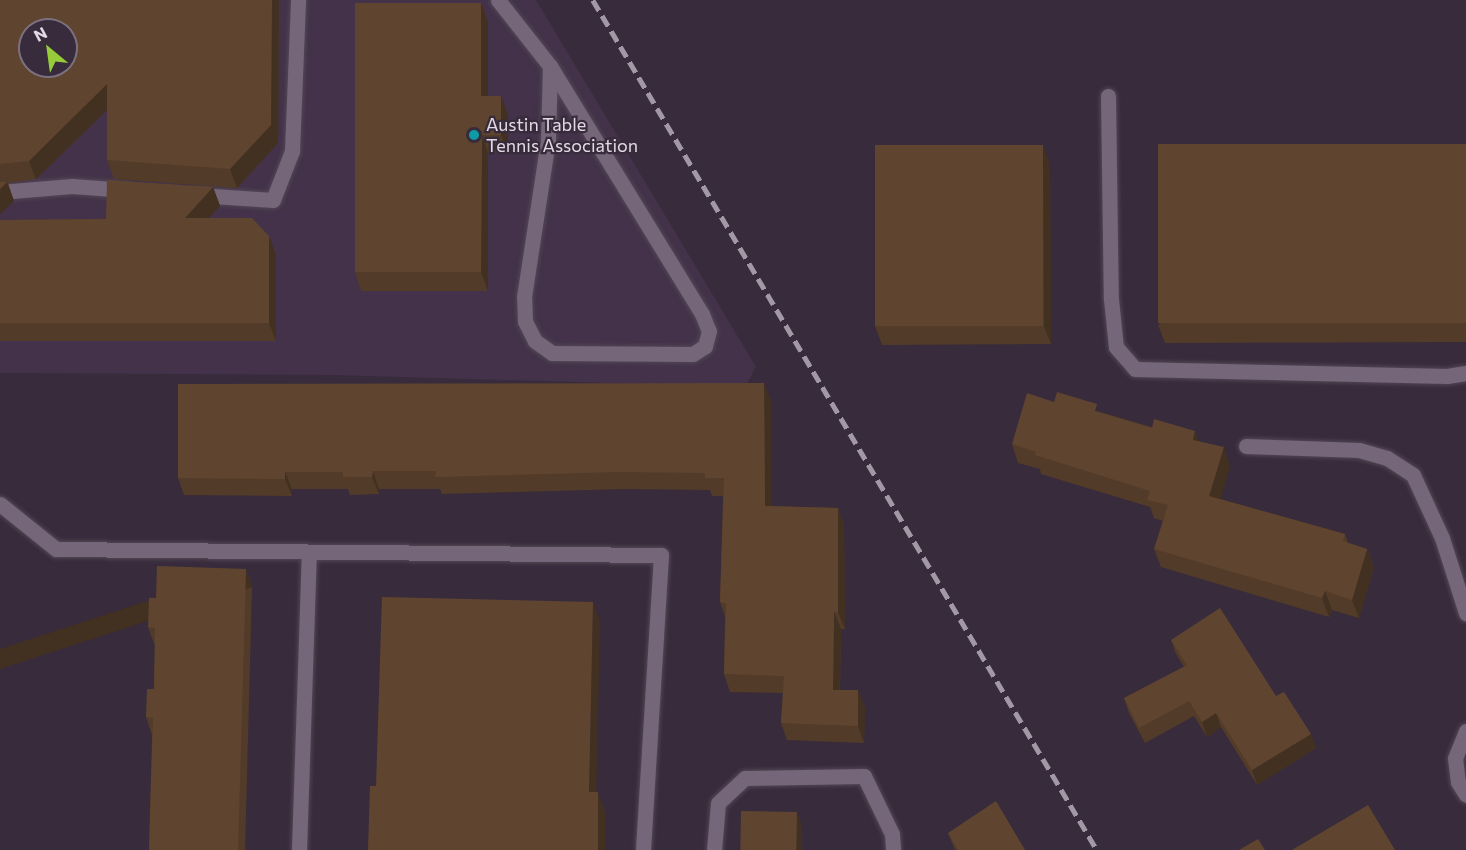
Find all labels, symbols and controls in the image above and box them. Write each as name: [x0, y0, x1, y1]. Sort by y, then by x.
north arrow: [18, 18, 78, 78]
text: N: [30, 22, 50, 45]
place label: Austin Table Tennis Association: [486, 114, 638, 156]
marker: Austin Table Tennis Association: [467, 128, 481, 142]

